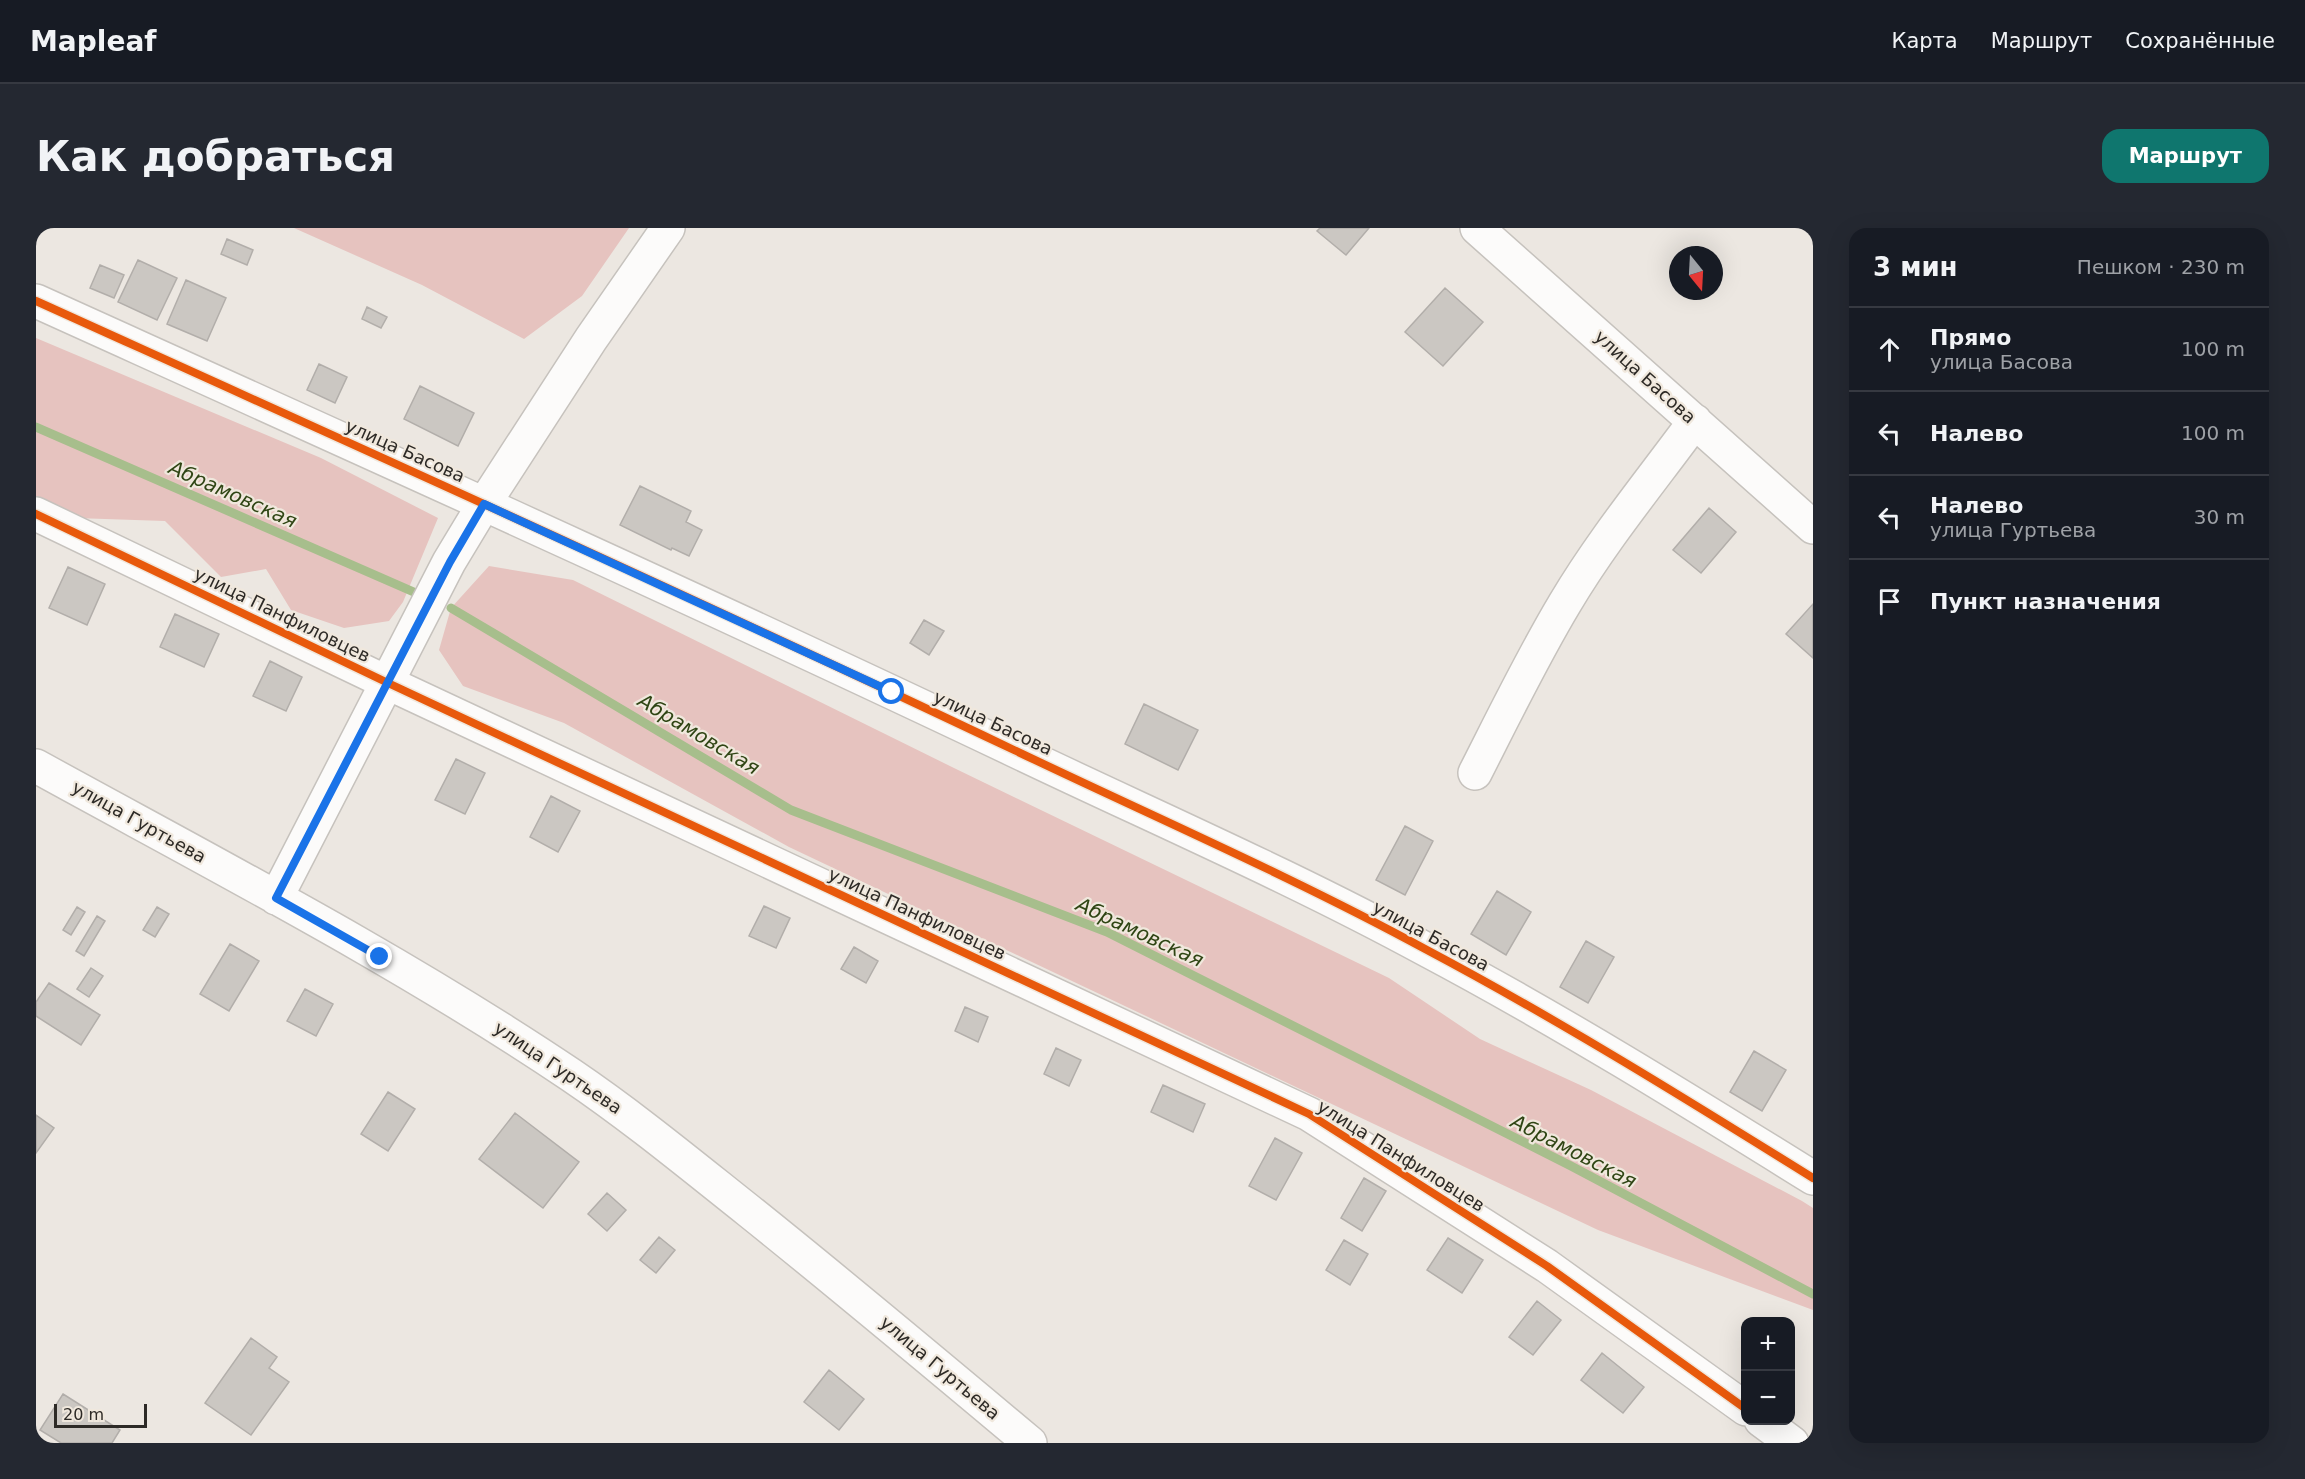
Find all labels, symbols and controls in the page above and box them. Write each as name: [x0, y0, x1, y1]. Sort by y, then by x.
text: Mapleaf: [30, 25, 156, 58]
text: Карта: [1892, 29, 1958, 53]
text: Маршрут: [1991, 29, 2092, 53]
text: Сохранённые: [2125, 29, 2275, 53]
button: Маршрут: [2102, 129, 2269, 183]
text: Как добраться: [36, 132, 395, 181]
north arrow: [1669, 246, 1723, 300]
text: 3 мин: [1873, 252, 1958, 282]
text: Пешком · 230 m: [2077, 255, 2245, 279]
text: Прямо: [1930, 325, 2011, 350]
street label: улица Басова: [1590, 326, 1700, 428]
icon: ahead: [1873, 333, 1906, 366]
text: 100 m: [2181, 337, 2245, 361]
text: улица Басова: [1930, 350, 2073, 374]
street label: улица Басова: [342, 415, 468, 486]
icon: left: [1873, 417, 1906, 450]
text: Налево: [1930, 421, 2023, 446]
text: 100 m: [2181, 421, 2245, 445]
water label: Абрамовская: [164, 454, 301, 533]
text: Налево: [1930, 493, 2023, 518]
icon: left: [1873, 501, 1906, 534]
text: 30 m: [2194, 505, 2245, 529]
text: улица Гуртьева: [1930, 518, 2096, 542]
street label: улица Панфиловцев: [191, 563, 374, 666]
icon: arrive: [1873, 585, 1906, 618]
text: Пункт назначения: [1930, 589, 2161, 614]
route start: [878, 678, 904, 704]
street label: улица Басова: [930, 686, 1056, 759]
water label: Абрамовская: [632, 687, 764, 780]
street label: улица Гуртьева: [69, 776, 210, 867]
street label: улица Панфиловцев: [825, 863, 1009, 964]
water label: Абрамовская: [1071, 891, 1207, 972]
street label: улица Басова: [1369, 896, 1493, 975]
route end: [366, 943, 392, 969]
street label: улица Гуртьева: [490, 1017, 626, 1118]
street label: улица Панфиловцев: [1314, 1095, 1489, 1216]
water label: Абрамовская: [1506, 1108, 1641, 1193]
street label: улица Гуртьева: [876, 1311, 1004, 1424]
map controls: [1741, 1317, 1795, 1425]
button: +: [1741, 1317, 1795, 1371]
button: −: [1741, 1371, 1795, 1425]
scale bar: [54, 1401, 147, 1428]
text: 20 m: [63, 1405, 104, 1424]

